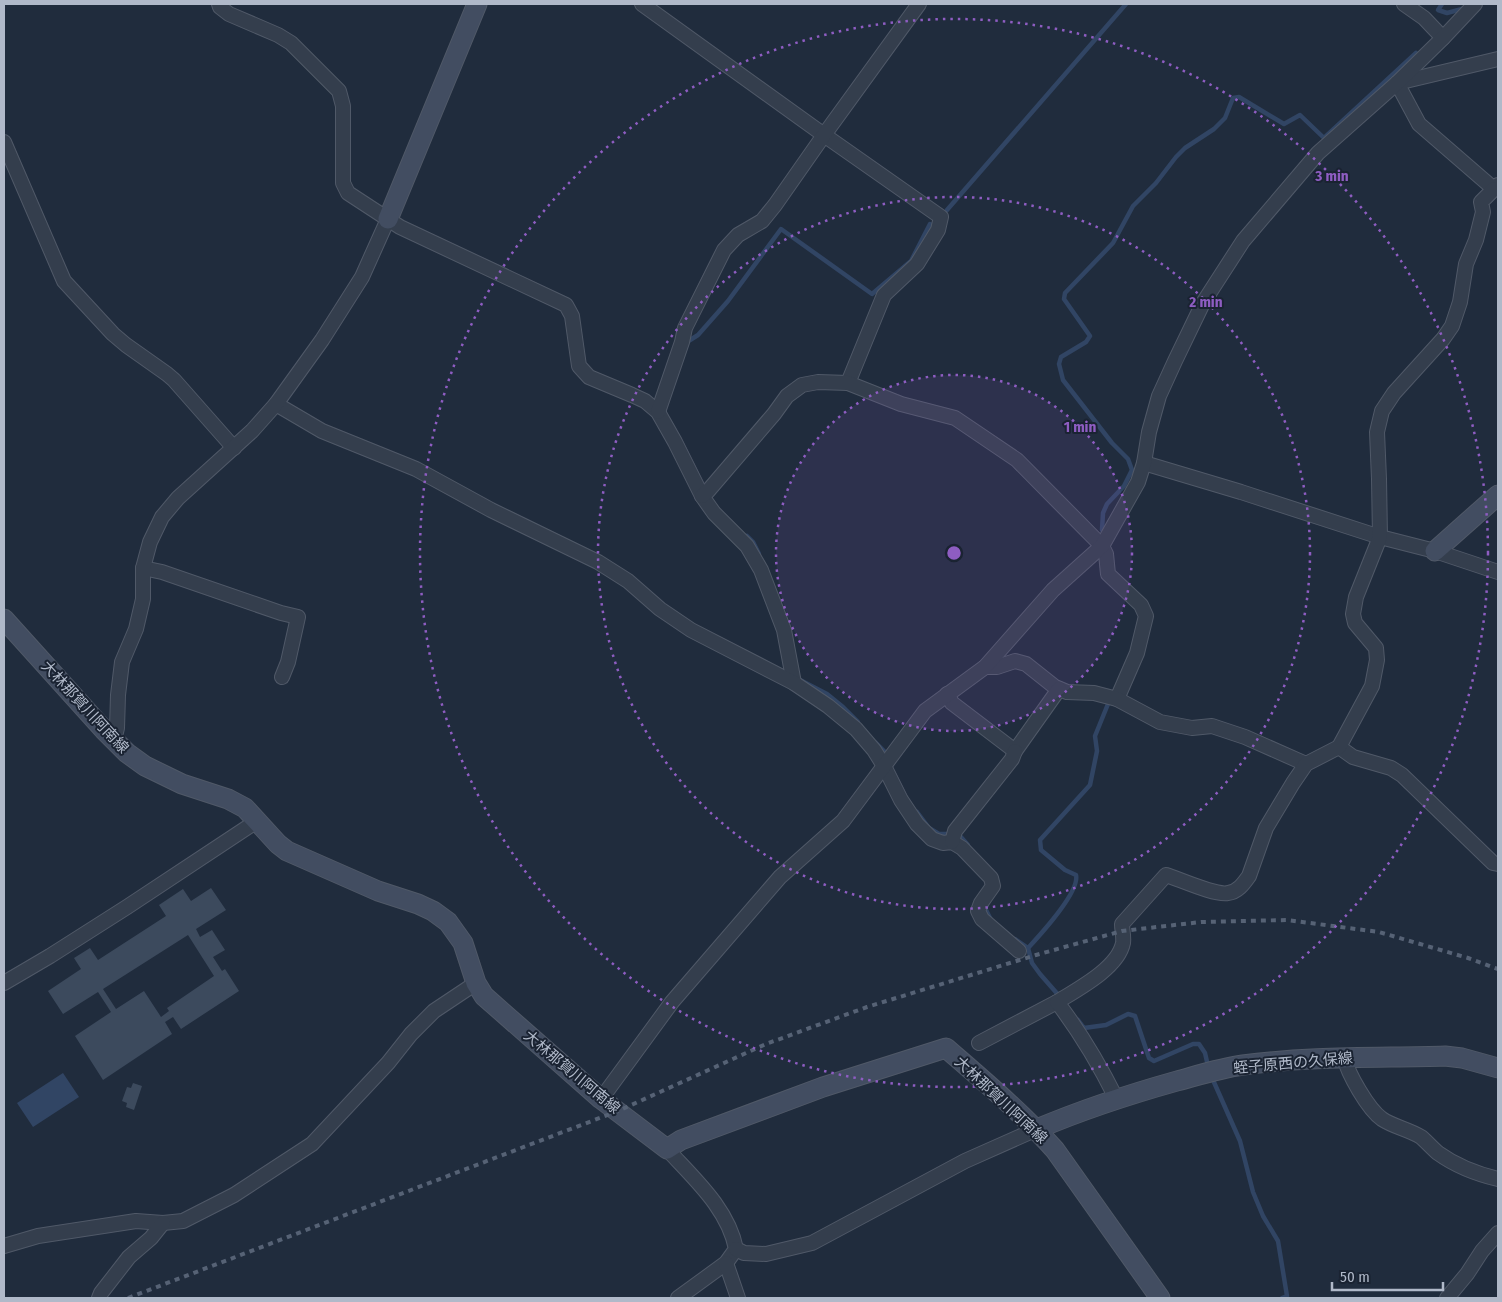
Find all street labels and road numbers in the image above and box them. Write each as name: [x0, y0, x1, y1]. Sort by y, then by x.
street label: 大林那賀川阿南線: [37, 657, 133, 757]
street label: 大林那賀川阿南線: [520, 1027, 624, 1117]
street label: 蛭子原西の久保線: [1232, 1049, 1354, 1077]
street label: 大林那賀川阿南線: [951, 1052, 1051, 1148]

